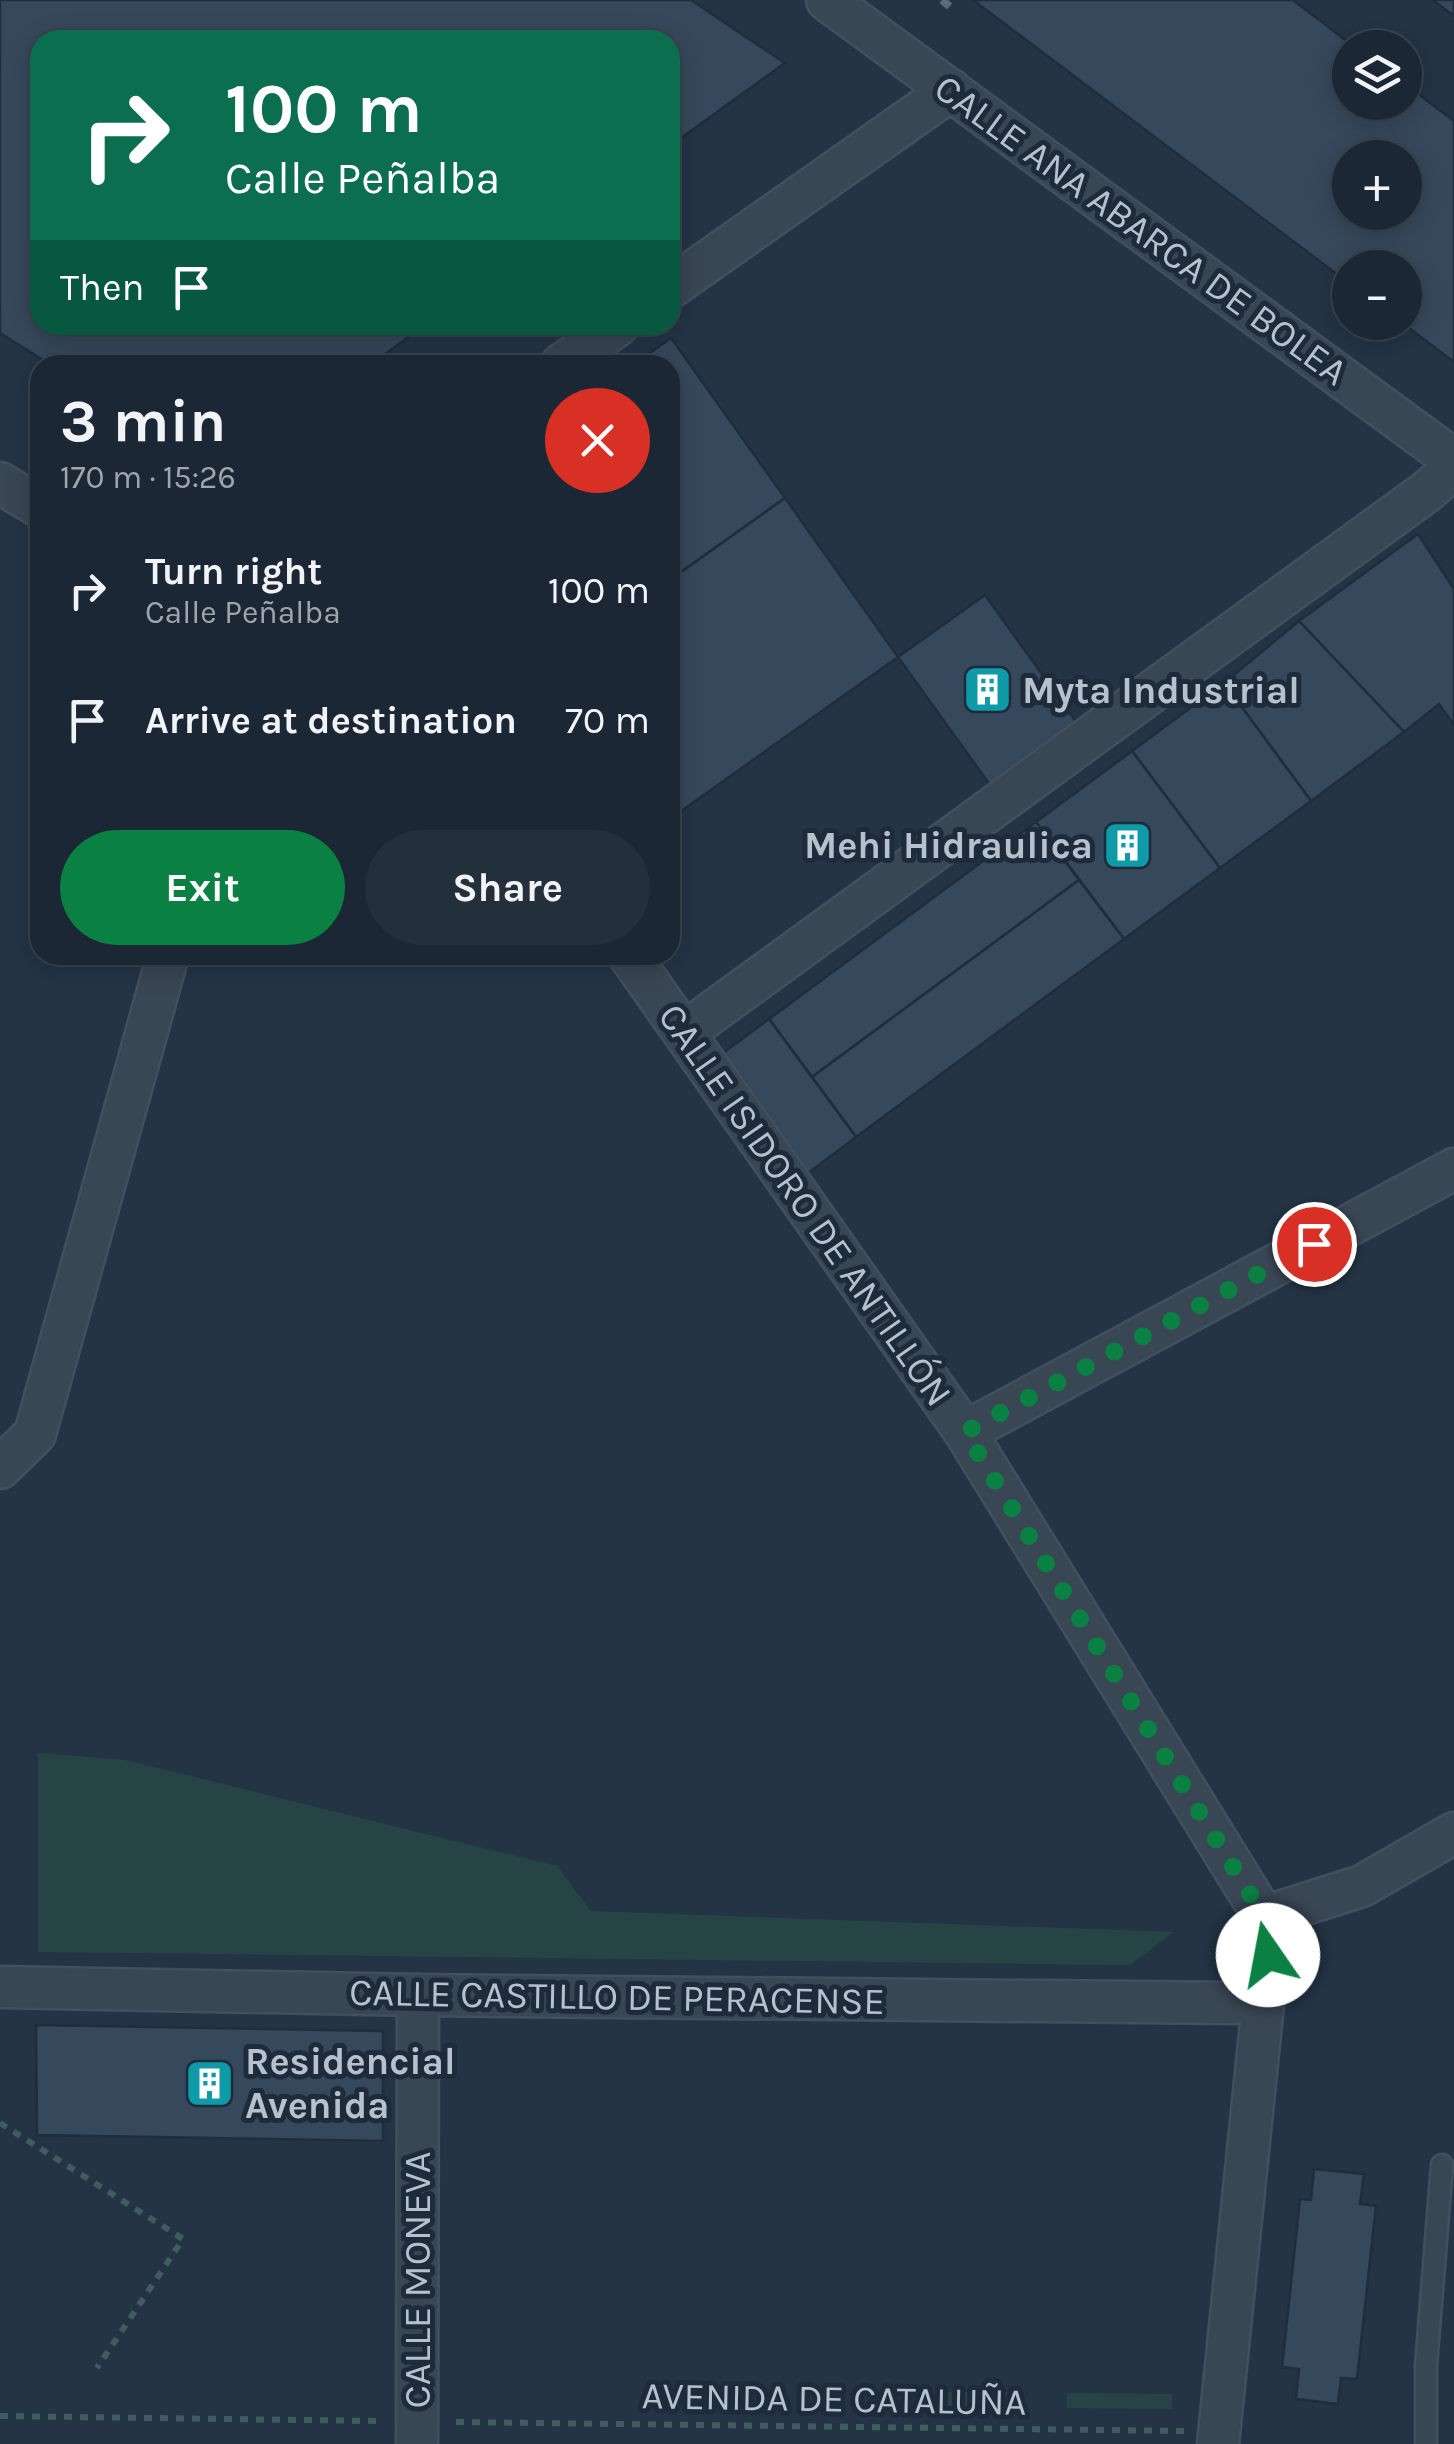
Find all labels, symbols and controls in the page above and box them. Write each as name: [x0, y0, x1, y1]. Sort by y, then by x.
map controls: [1332, 30, 1422, 340]
button: layers: [1332, 30, 1422, 120]
street label: CALLE ANA ABARCA DE BOLEA: [926, 65, 1356, 395]
text: 100 m: [225, 68, 423, 150]
icon: right: [60, 70, 190, 200]
button: +: [1332, 140, 1422, 230]
text: Calle Peñalba: [225, 152, 500, 204]
button: −: [1332, 250, 1422, 340]
icon: arrive: [164, 260, 219, 315]
text: Then: [60, 265, 144, 310]
text: 3 min: [60, 386, 227, 456]
button: close: [545, 388, 650, 493]
text: 170 m · 15:26: [60, 459, 236, 496]
text: Turn right: [145, 549, 322, 594]
icon: right: [60, 563, 115, 618]
text: 100 m: [548, 568, 650, 613]
text: Calle Peñalba: [145, 594, 341, 631]
building icon: Myta Industrial: [961, 664, 1013, 716]
place label: Myta Industrial: [1022, 668, 1300, 713]
icon: arrive: [60, 693, 115, 748]
text: Arrive at destination: [145, 698, 517, 743]
text: 70 m: [565, 698, 650, 743]
building icon: Mehi Hidraulica: [1102, 819, 1154, 871]
place label: Mehi Hidraulica: [804, 823, 1093, 868]
button: Exit: [60, 830, 345, 945]
button: Share: [365, 830, 650, 945]
street label: CALLE ISIDORO DE ANTILLÓN: [649, 995, 961, 1415]
pin: [1272, 1202, 1357, 1287]
icon: arrive: [1287, 1217, 1342, 1272]
position arrow: [1216, 1903, 1320, 2007]
street label: CALLE CASTILLO DE PERACENSE: [349, 1970, 885, 2024]
place label: Residencial Avenida: [245, 2039, 456, 2128]
building icon: Residencial Avenida: [184, 2057, 236, 2109]
street label: CALLE MONEVA: [395, 2151, 440, 2409]
street label: AVENIDA DE CATALUÑA: [641, 2373, 1027, 2425]

